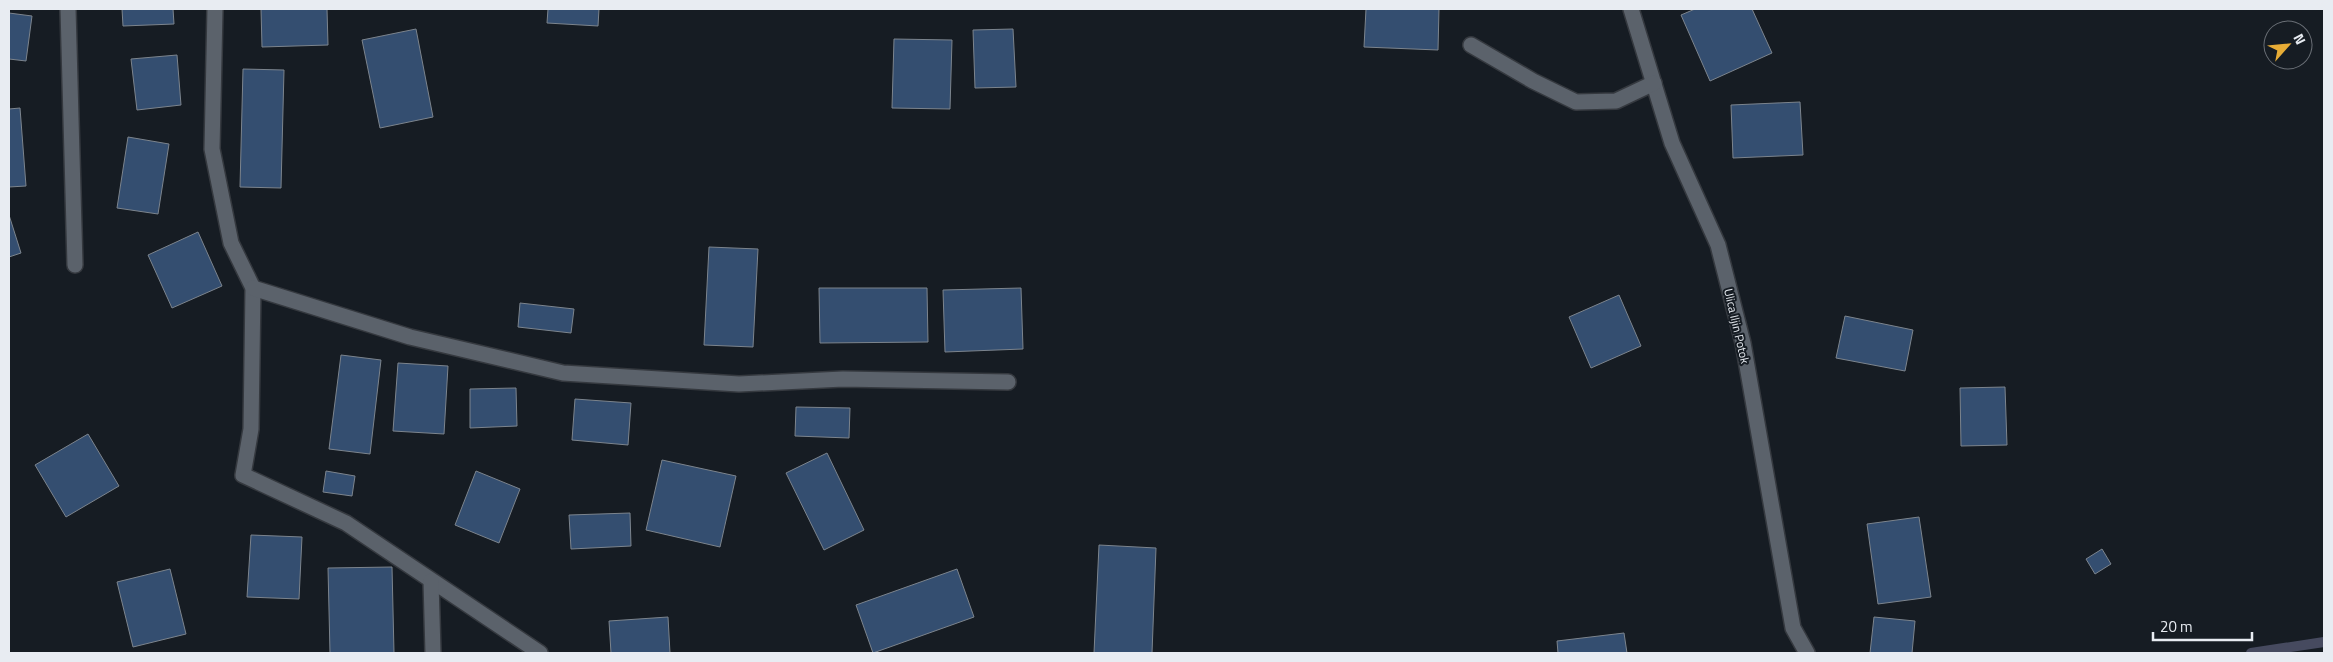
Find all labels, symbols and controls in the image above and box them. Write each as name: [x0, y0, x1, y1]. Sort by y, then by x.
north arrow: [2263, 20, 2313, 70]
text: N: [2288, 30, 2312, 48]
street label: Ulica Iljin Potok: [1719, 286, 1755, 366]
scale bar: [2153, 610, 2252, 642]
text: 20 m: [2160, 615, 2193, 638]

